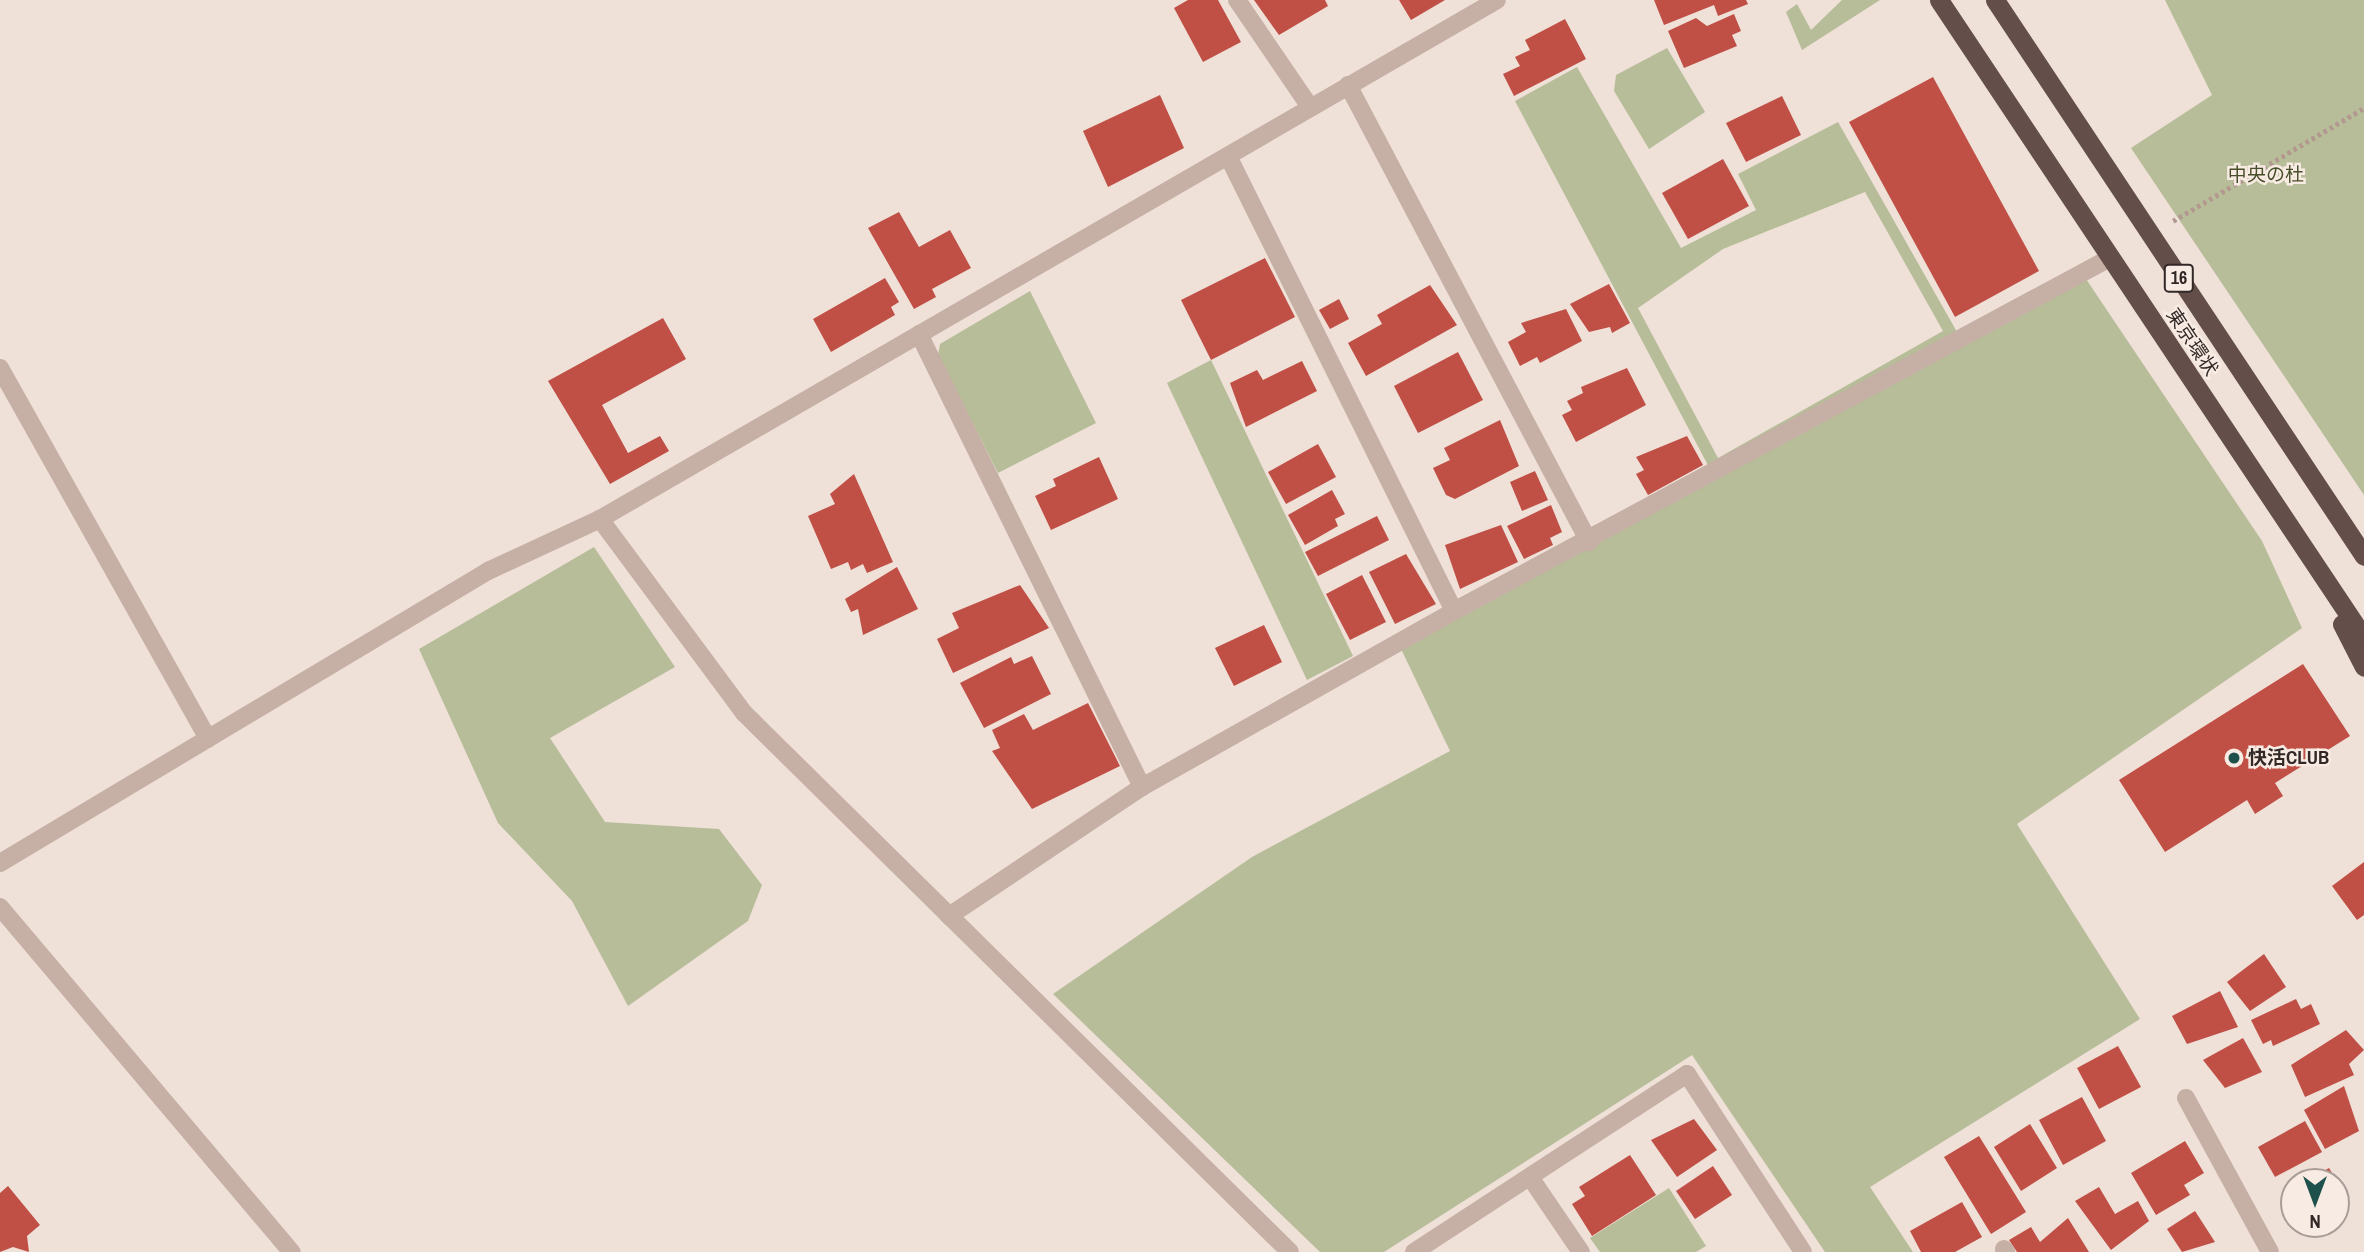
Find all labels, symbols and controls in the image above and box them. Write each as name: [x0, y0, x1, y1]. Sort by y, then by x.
park label: 中央の杜: [2228, 164, 2304, 186]
road number: 16: [2163, 264, 2195, 292]
street label: 東京環状: [2161, 304, 2223, 380]
place label: 快活CLUB: [2248, 747, 2329, 769]
marker: 快活CLUB: [2226, 750, 2242, 766]
north arrow: [2280, 1168, 2350, 1238]
text: N: [2309, 1209, 2321, 1235]

